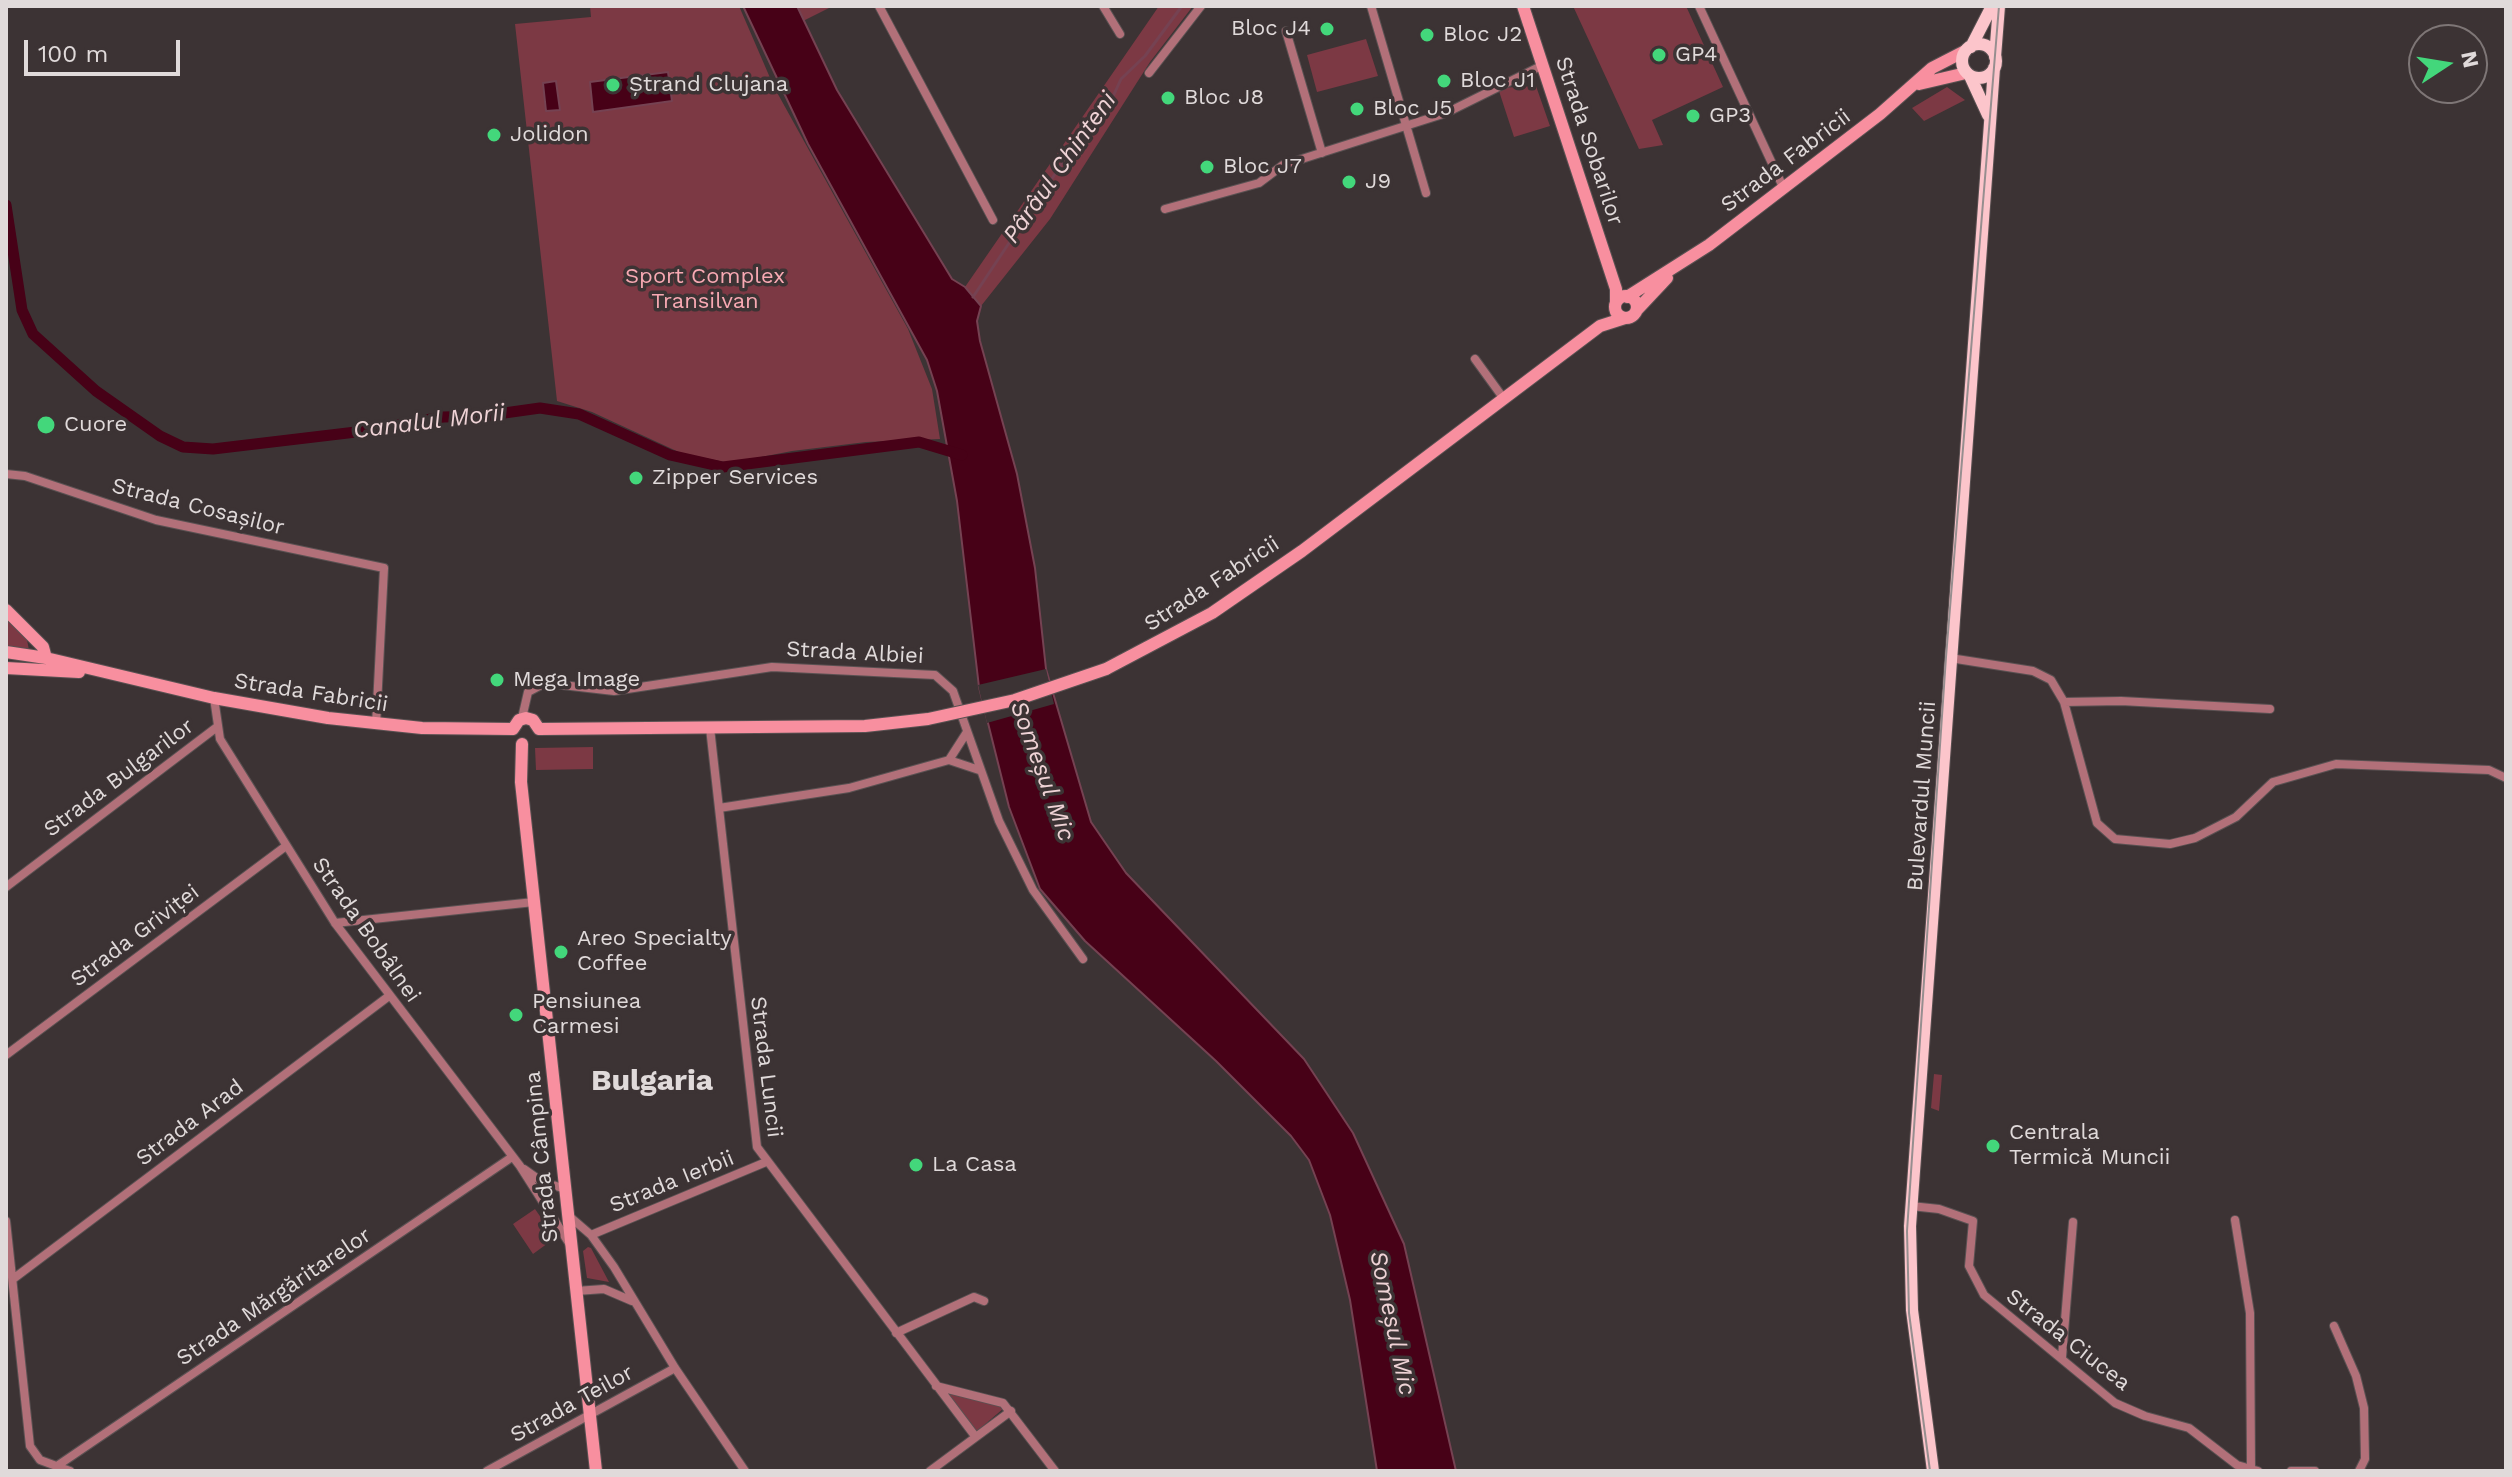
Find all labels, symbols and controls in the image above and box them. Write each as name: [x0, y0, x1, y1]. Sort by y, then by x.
place label: Bloc J4: [1231, 16, 1311, 42]
marker: Bloc J4: [1318, 20, 1336, 38]
place label: Bloc J2: [1443, 22, 1522, 48]
scale bar: [28, 24, 184, 74]
north arrow: [2408, 24, 2488, 104]
marker: Bloc J2: [1418, 26, 1436, 44]
text: 100 m: [38, 40, 108, 68]
place label: GP4: [1675, 42, 1717, 68]
marker: GP4: [1650, 46, 1668, 64]
text: N: [2456, 49, 2484, 70]
street label: Strada Sobarilor: [1549, 53, 1629, 229]
place label: Bloc J1: [1460, 68, 1535, 94]
place label: Ștrand Clujana: [629, 72, 788, 98]
marker: Bloc J1: [1435, 72, 1453, 90]
marker: Ștrand Clujana: [604, 76, 622, 94]
place label: Bloc J8: [1184, 85, 1264, 111]
water label: Pârâul Chinteni: [997, 87, 1123, 249]
marker: Bloc J8: [1159, 89, 1177, 107]
place label: Bloc J5: [1373, 96, 1452, 122]
marker: Bloc J5: [1348, 100, 1366, 118]
place label: GP3: [1709, 103, 1751, 129]
street label: Strada Fabricii: [1716, 104, 1856, 218]
marker: GP3: [1684, 107, 1702, 125]
place label: Jolidon: [510, 122, 589, 148]
marker: Jolidon: [485, 126, 503, 144]
place label: Bloc J7: [1223, 154, 1302, 180]
marker: Bloc J7: [1198, 158, 1216, 176]
place label: J9: [1365, 169, 1391, 195]
marker: J9: [1340, 173, 1358, 191]
park label: Sport Complex Transilvan: [625, 264, 785, 316]
water label: Canalul Morii: [351, 398, 507, 446]
place label: Cuore: [64, 412, 127, 438]
marker: Cuore: [35, 414, 57, 436]
place label: Zipper Services: [652, 465, 818, 491]
marker: Zipper Services: [627, 469, 645, 487]
street label: Strada Cosașilor: [109, 473, 287, 541]
street label: Strada Fabricii: [1140, 531, 1284, 637]
street label: Strada Albiei: [786, 636, 924, 670]
place label: Mega Image: [513, 667, 640, 693]
street label: Strada Fabricii: [232, 668, 390, 718]
marker: Mega Image: [488, 671, 506, 689]
water label: Someșul Mic: [1003, 697, 1081, 845]
street label: Bulevardul Muncii: [1902, 700, 1942, 892]
street label: Strada Bulgarilor: [39, 713, 199, 843]
street label: Strada Bobâlnei: [306, 852, 426, 1008]
street label: Strada Griviței: [66, 879, 204, 993]
place label: Areo Specialty Coffee: [577, 926, 732, 978]
marker: Areo Specialty Coffee: [552, 943, 570, 961]
place label: Pensiunea Carmesi: [532, 989, 641, 1040]
street label: Strada Luncii: [744, 995, 788, 1139]
marker: Pensiunea Carmesi: [507, 1006, 525, 1024]
district label: Bulgaria: [591, 1063, 713, 1099]
street label: Strada Câmpina: [520, 1070, 564, 1244]
street label: Strada Arad: [131, 1074, 249, 1172]
place label: Centrala Termică Muncii: [2009, 1120, 2170, 1172]
marker: Centrala Termică Muncii: [1984, 1137, 2002, 1155]
street label: Strada Ierbii: [606, 1145, 738, 1219]
place label: La Casa: [932, 1152, 1017, 1178]
marker: La Casa: [907, 1156, 925, 1174]
street label: Strada Mărgăritarelor: [172, 1222, 376, 1372]
water label: Someșul Mic: [1363, 1248, 1421, 1398]
street label: Strada Ciucea: [2001, 1283, 2135, 1397]
street label: Strada Teilor: [506, 1359, 638, 1449]

